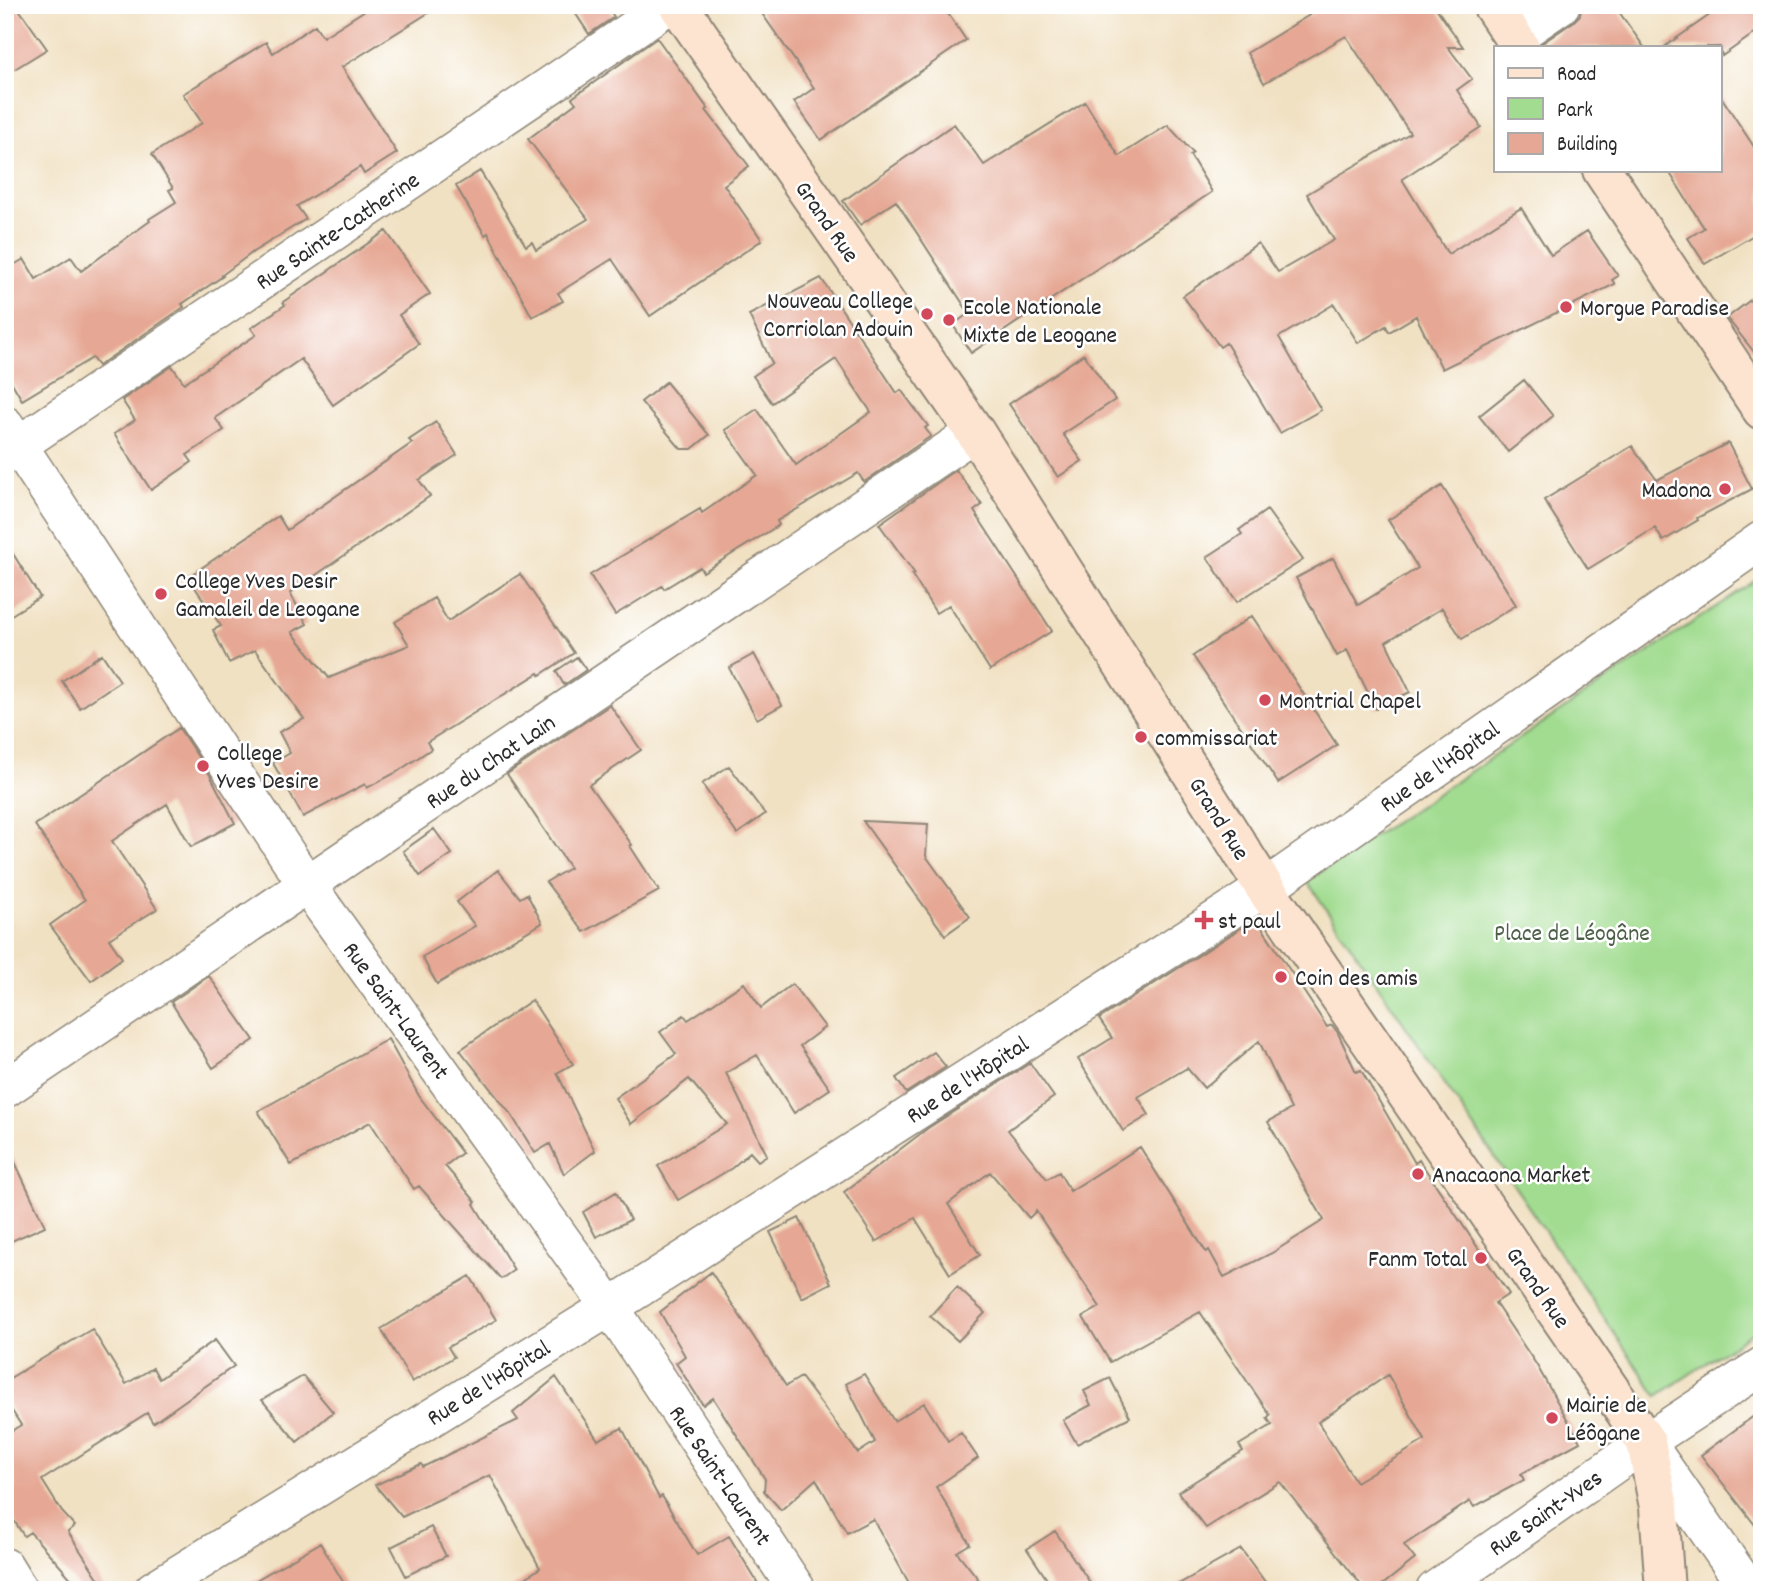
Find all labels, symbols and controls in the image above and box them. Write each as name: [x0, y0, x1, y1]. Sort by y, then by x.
legend: [1494, 46, 1722, 172]
text: Road: [1557, 61, 1596, 91]
text: Park: [1557, 97, 1593, 127]
text: Building: [1557, 131, 1617, 161]
street label: Rue Sainte-Catherine: [250, 165, 428, 300]
street label: Grand Rue: [785, 175, 866, 270]
place label: Nouveau College Corriolan Adouin: [763, 286, 913, 348]
place label: Ecole Nationale Mixte de Leogane: [963, 292, 1117, 354]
place label: Morgue Paradise: [1580, 293, 1729, 327]
marker: Morgue Paradise: [1558, 299, 1574, 315]
marker: Nouveau College Corriolan Adouin: [919, 306, 935, 322]
marker: Ecole Nationale Mixte de Leogane: [941, 312, 957, 328]
place label: Madona: [1641, 475, 1712, 509]
marker: Madona: [1717, 481, 1733, 497]
place label: College Yves Desir Gamaleil de Leogane: [175, 566, 360, 628]
marker: College Yves Desir Gamaleil de Leogane: [153, 586, 169, 602]
place label: Montrial Chapel: [1279, 686, 1421, 720]
marker: Montrial Chapel: [1257, 692, 1273, 708]
street label: Rue du Chat Lain: [420, 707, 563, 820]
street label: Rue de l'Hôpital: [1374, 714, 1508, 823]
place label: commissariat: [1155, 723, 1278, 757]
marker: commissariat: [1133, 729, 1149, 745]
place label: College Yves Desire: [217, 738, 319, 800]
marker: College Yves Desire: [195, 758, 211, 774]
street label: Grand Rue: [1178, 771, 1256, 868]
place label: st paul: [1218, 906, 1281, 940]
marker: st paul: [1196, 912, 1212, 928]
park label: Place de Léogâne: [1494, 918, 1650, 952]
street label: Rue Saint-Laurent: [333, 936, 456, 1088]
place label: Coin des amis: [1295, 963, 1418, 997]
marker: Coin des amis: [1273, 969, 1289, 985]
street label: Rue de l'Hôpital: [901, 1029, 1037, 1134]
place label: Anacaona Market: [1432, 1160, 1590, 1194]
marker: Anacaona Market: [1410, 1166, 1426, 1182]
street label: Grand Rue: [1496, 1241, 1577, 1336]
place label: Fanm Total: [1368, 1244, 1467, 1278]
marker: Fanm Total: [1473, 1250, 1489, 1266]
street label: Rue de l'Hôpital: [421, 1333, 558, 1436]
place label: Mairie de Léôgane: [1566, 1390, 1647, 1452]
street label: Rue Saint-Laurent: [659, 1399, 778, 1554]
marker: Mairie de Léôgane: [1544, 1410, 1560, 1426]
street label: Rue Saint-Yves: [1483, 1463, 1611, 1566]

